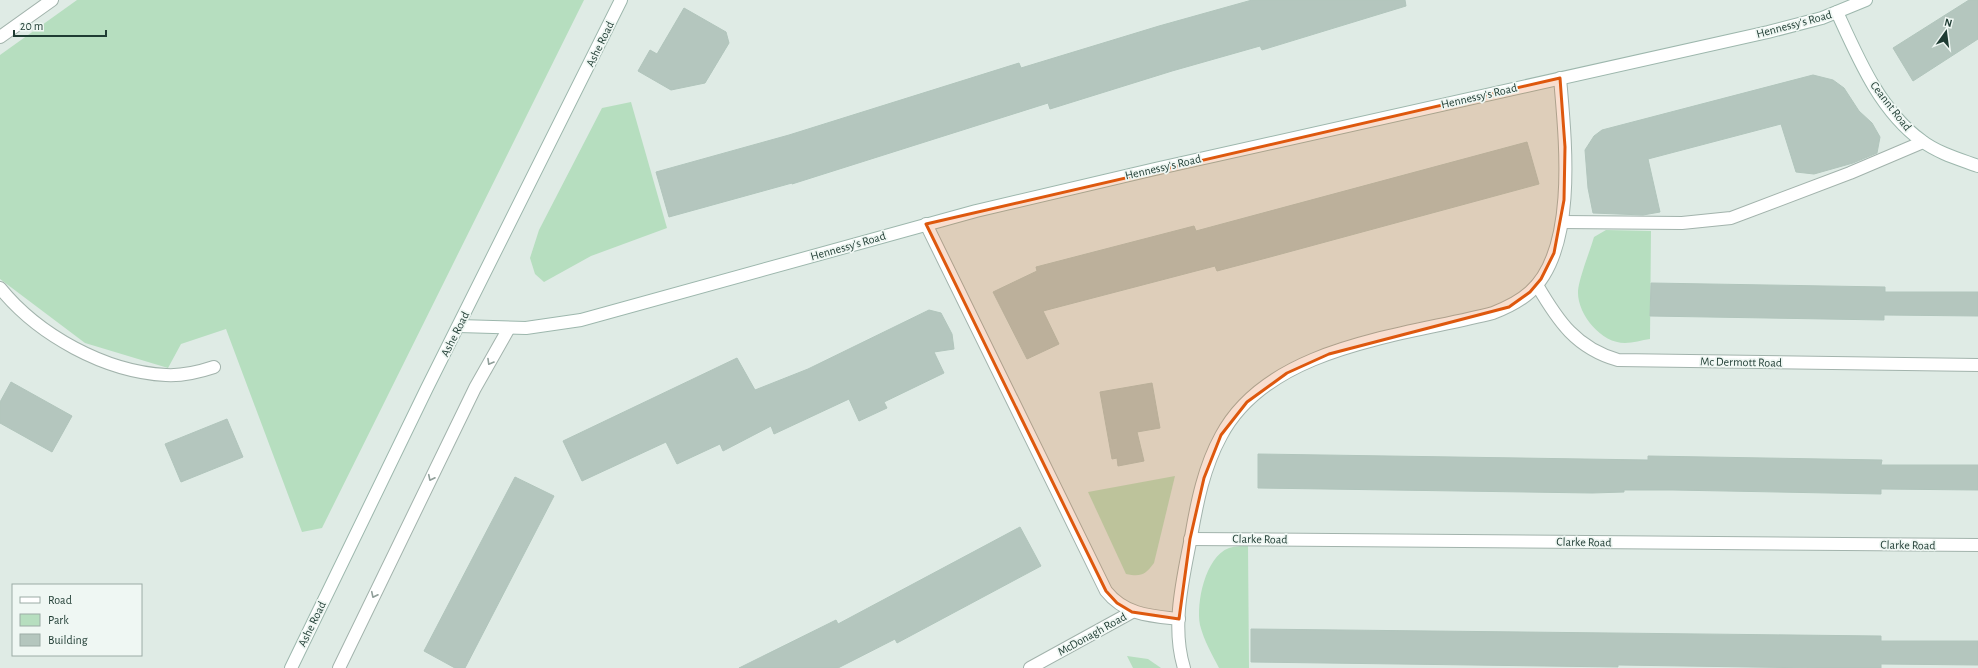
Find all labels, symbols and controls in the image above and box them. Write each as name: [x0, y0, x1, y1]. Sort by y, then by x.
street label: Hennessy's Road: [1755, 8, 1833, 41]
scale bar: [14, 12, 106, 38]
north arrow: [1926, 12, 1966, 52]
text: N: [1943, 17, 1953, 29]
street label: Ashe Road: [584, 19, 616, 69]
text: 20 m: [20, 20, 43, 32]
street label: Ceannt Road: [1868, 79, 1914, 133]
street label: Hennessy's Road: [1440, 81, 1518, 112]
street label: Hennessy's Road: [1124, 152, 1202, 183]
street label: Hennessy's Road: [809, 230, 887, 263]
street label: Ashe Road: [439, 309, 471, 359]
street label: Mc Dermott Road: [1700, 355, 1782, 369]
one-way arrow: [487, 358, 494, 365]
one-way arrow: [428, 474, 436, 482]
street label: Clarke Road: [1232, 533, 1288, 545]
street label: Clarke Road: [1556, 536, 1612, 548]
street label: Clarke Road: [1880, 539, 1936, 551]
legend: [12, 584, 142, 656]
one-way arrow: [371, 591, 379, 599]
text: Road: [48, 594, 72, 606]
street label: Ashe Road: [296, 599, 328, 649]
street label: McDonagh Road: [1056, 610, 1128, 658]
text: Park: [48, 614, 69, 626]
text: Building: [48, 634, 88, 646]

